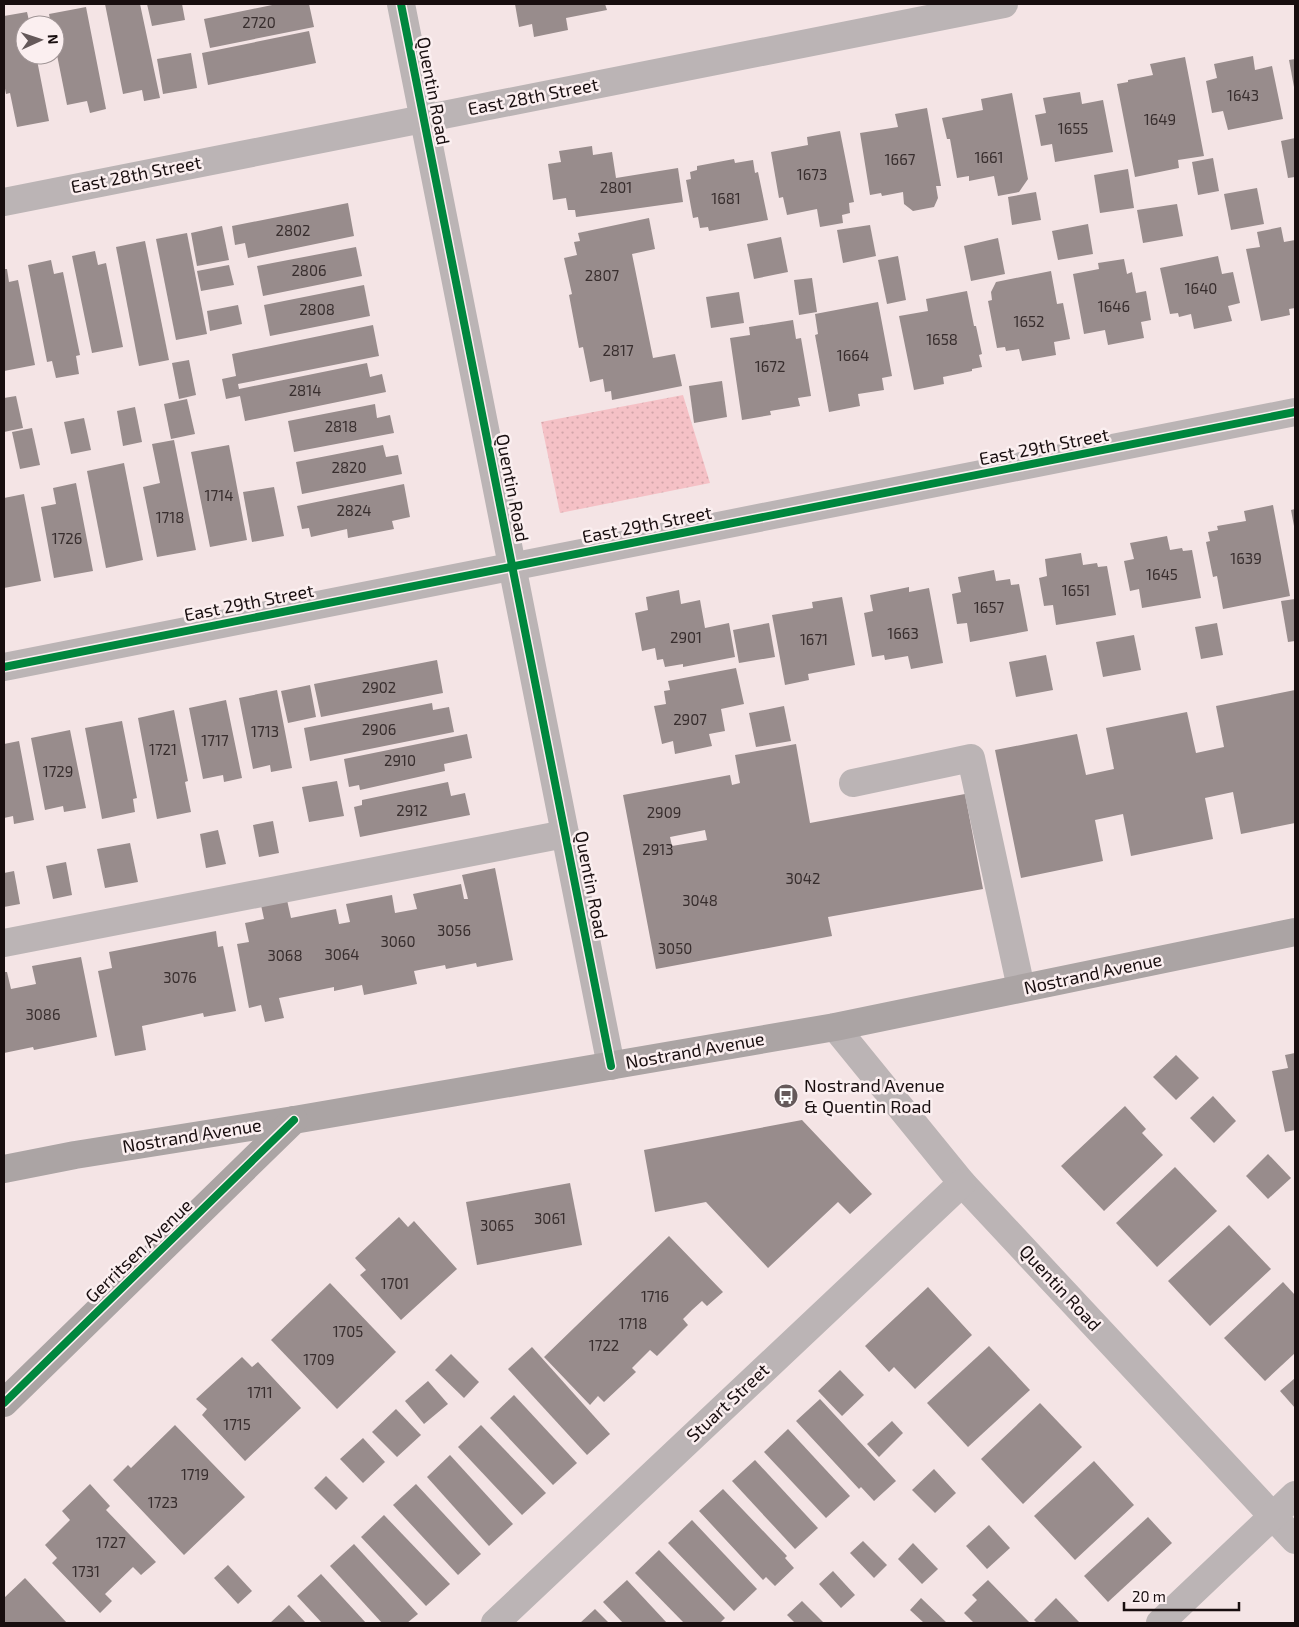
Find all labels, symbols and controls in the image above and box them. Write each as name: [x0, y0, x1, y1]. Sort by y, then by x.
house number: 2720: [242, 13, 276, 31]
north arrow: [15, 15, 65, 65]
text: N: [45, 34, 62, 45]
street label: Quentin Road: [413, 35, 455, 147]
street label: East 28th Street: [466, 73, 600, 119]
house number: 1643: [1227, 86, 1259, 104]
house number: 1649: [1144, 110, 1176, 128]
house number: 1655: [1058, 119, 1088, 137]
house number: 1661: [974, 148, 1004, 166]
house number: 1667: [885, 150, 916, 168]
street label: East 28th Street: [69, 151, 203, 197]
house number: 1673: [797, 165, 827, 183]
house number: 2801: [600, 178, 632, 196]
house number: 1681: [711, 189, 741, 207]
house number: 2802: [275, 221, 311, 239]
house number: 2806: [291, 261, 327, 279]
house number: 2807: [585, 266, 619, 284]
house number: 1640: [1185, 279, 1217, 297]
house number: 1646: [1098, 297, 1130, 315]
house number: 2808: [299, 300, 335, 318]
house number: 1652: [1013, 312, 1045, 330]
house number: 1658: [926, 330, 958, 348]
house number: 2817: [602, 341, 634, 359]
house number: 1664: [837, 346, 869, 364]
house number: 1672: [755, 357, 785, 375]
house number: 2814: [289, 381, 321, 399]
house number: 2818: [325, 417, 357, 435]
street label: East 29th Street: [977, 423, 1111, 469]
street label: Quentin Road: [492, 432, 534, 544]
house number: 2820: [331, 458, 367, 476]
house number: 1714: [205, 486, 233, 504]
house number: 2824: [336, 501, 372, 519]
street label: East 29th Street: [580, 501, 714, 547]
house number: 1718: [156, 508, 184, 526]
house number: 1726: [52, 529, 82, 547]
house number: 1639: [1230, 549, 1262, 567]
house number: 1645: [1146, 565, 1178, 583]
street label: East 29th Street: [182, 579, 316, 625]
house number: 1651: [1062, 581, 1090, 599]
house number: 1657: [974, 598, 1004, 616]
house number: 1663: [887, 624, 919, 642]
house number: 2901: [670, 628, 702, 646]
house number: 1671: [800, 630, 828, 648]
house number: 2902: [362, 678, 396, 696]
house number: 2907: [673, 710, 707, 728]
house number: 2906: [362, 720, 396, 738]
house number: 1713: [251, 722, 279, 740]
house number: 1717: [201, 731, 229, 749]
house number: 1721: [149, 740, 177, 758]
house number: 2910: [384, 751, 416, 769]
house number: 1729: [43, 762, 73, 780]
house number: 2912: [396, 801, 428, 819]
house number: 2909: [647, 803, 681, 821]
street label: Quentin Road: [571, 829, 613, 941]
house number: 2913: [642, 840, 674, 858]
house number: 3042: [785, 869, 821, 887]
house number: 3048: [682, 891, 718, 909]
house number: 3056: [437, 921, 471, 939]
house number: 3060: [380, 932, 416, 950]
house number: 3050: [658, 939, 692, 957]
house number: 3064: [324, 945, 360, 963]
house number: 3068: [267, 946, 303, 964]
street label: Nostrand Avenue: [1022, 948, 1164, 998]
house number: 3076: [163, 968, 197, 986]
house number: 3086: [25, 1005, 61, 1023]
street label: Nostrand Avenue: [624, 1027, 766, 1073]
place label: Nostrand Avenue & Quentin Road: [804, 1074, 945, 1117]
bus stop icon: Nostrand Avenue & Quentin Road: [773, 1083, 799, 1109]
street label: Nostrand Avenue: [121, 1113, 263, 1157]
street label: Gerritsen Avenue: [80, 1194, 196, 1307]
house number: 3061: [534, 1209, 566, 1227]
house number: 3065: [480, 1216, 514, 1234]
street label: Quentin Road: [1015, 1240, 1106, 1335]
house number: 1701: [381, 1274, 409, 1292]
house number: 1716: [641, 1287, 669, 1305]
house number: 1718: [619, 1314, 647, 1332]
house number: 1705: [333, 1322, 363, 1340]
house number: 1722: [589, 1336, 619, 1354]
house number: 1709: [303, 1350, 335, 1368]
street label: Stuart Street: [681, 1358, 773, 1446]
house number: 1711: [247, 1383, 273, 1401]
house number: 1715: [223, 1415, 251, 1433]
house number: 1719: [181, 1465, 209, 1483]
house number: 1723: [148, 1493, 178, 1511]
house number: 1727: [96, 1533, 126, 1551]
house number: 1731: [72, 1562, 100, 1580]
scale bar: [1124, 1580, 1239, 1612]
text: 20 m: [1132, 1587, 1166, 1605]

